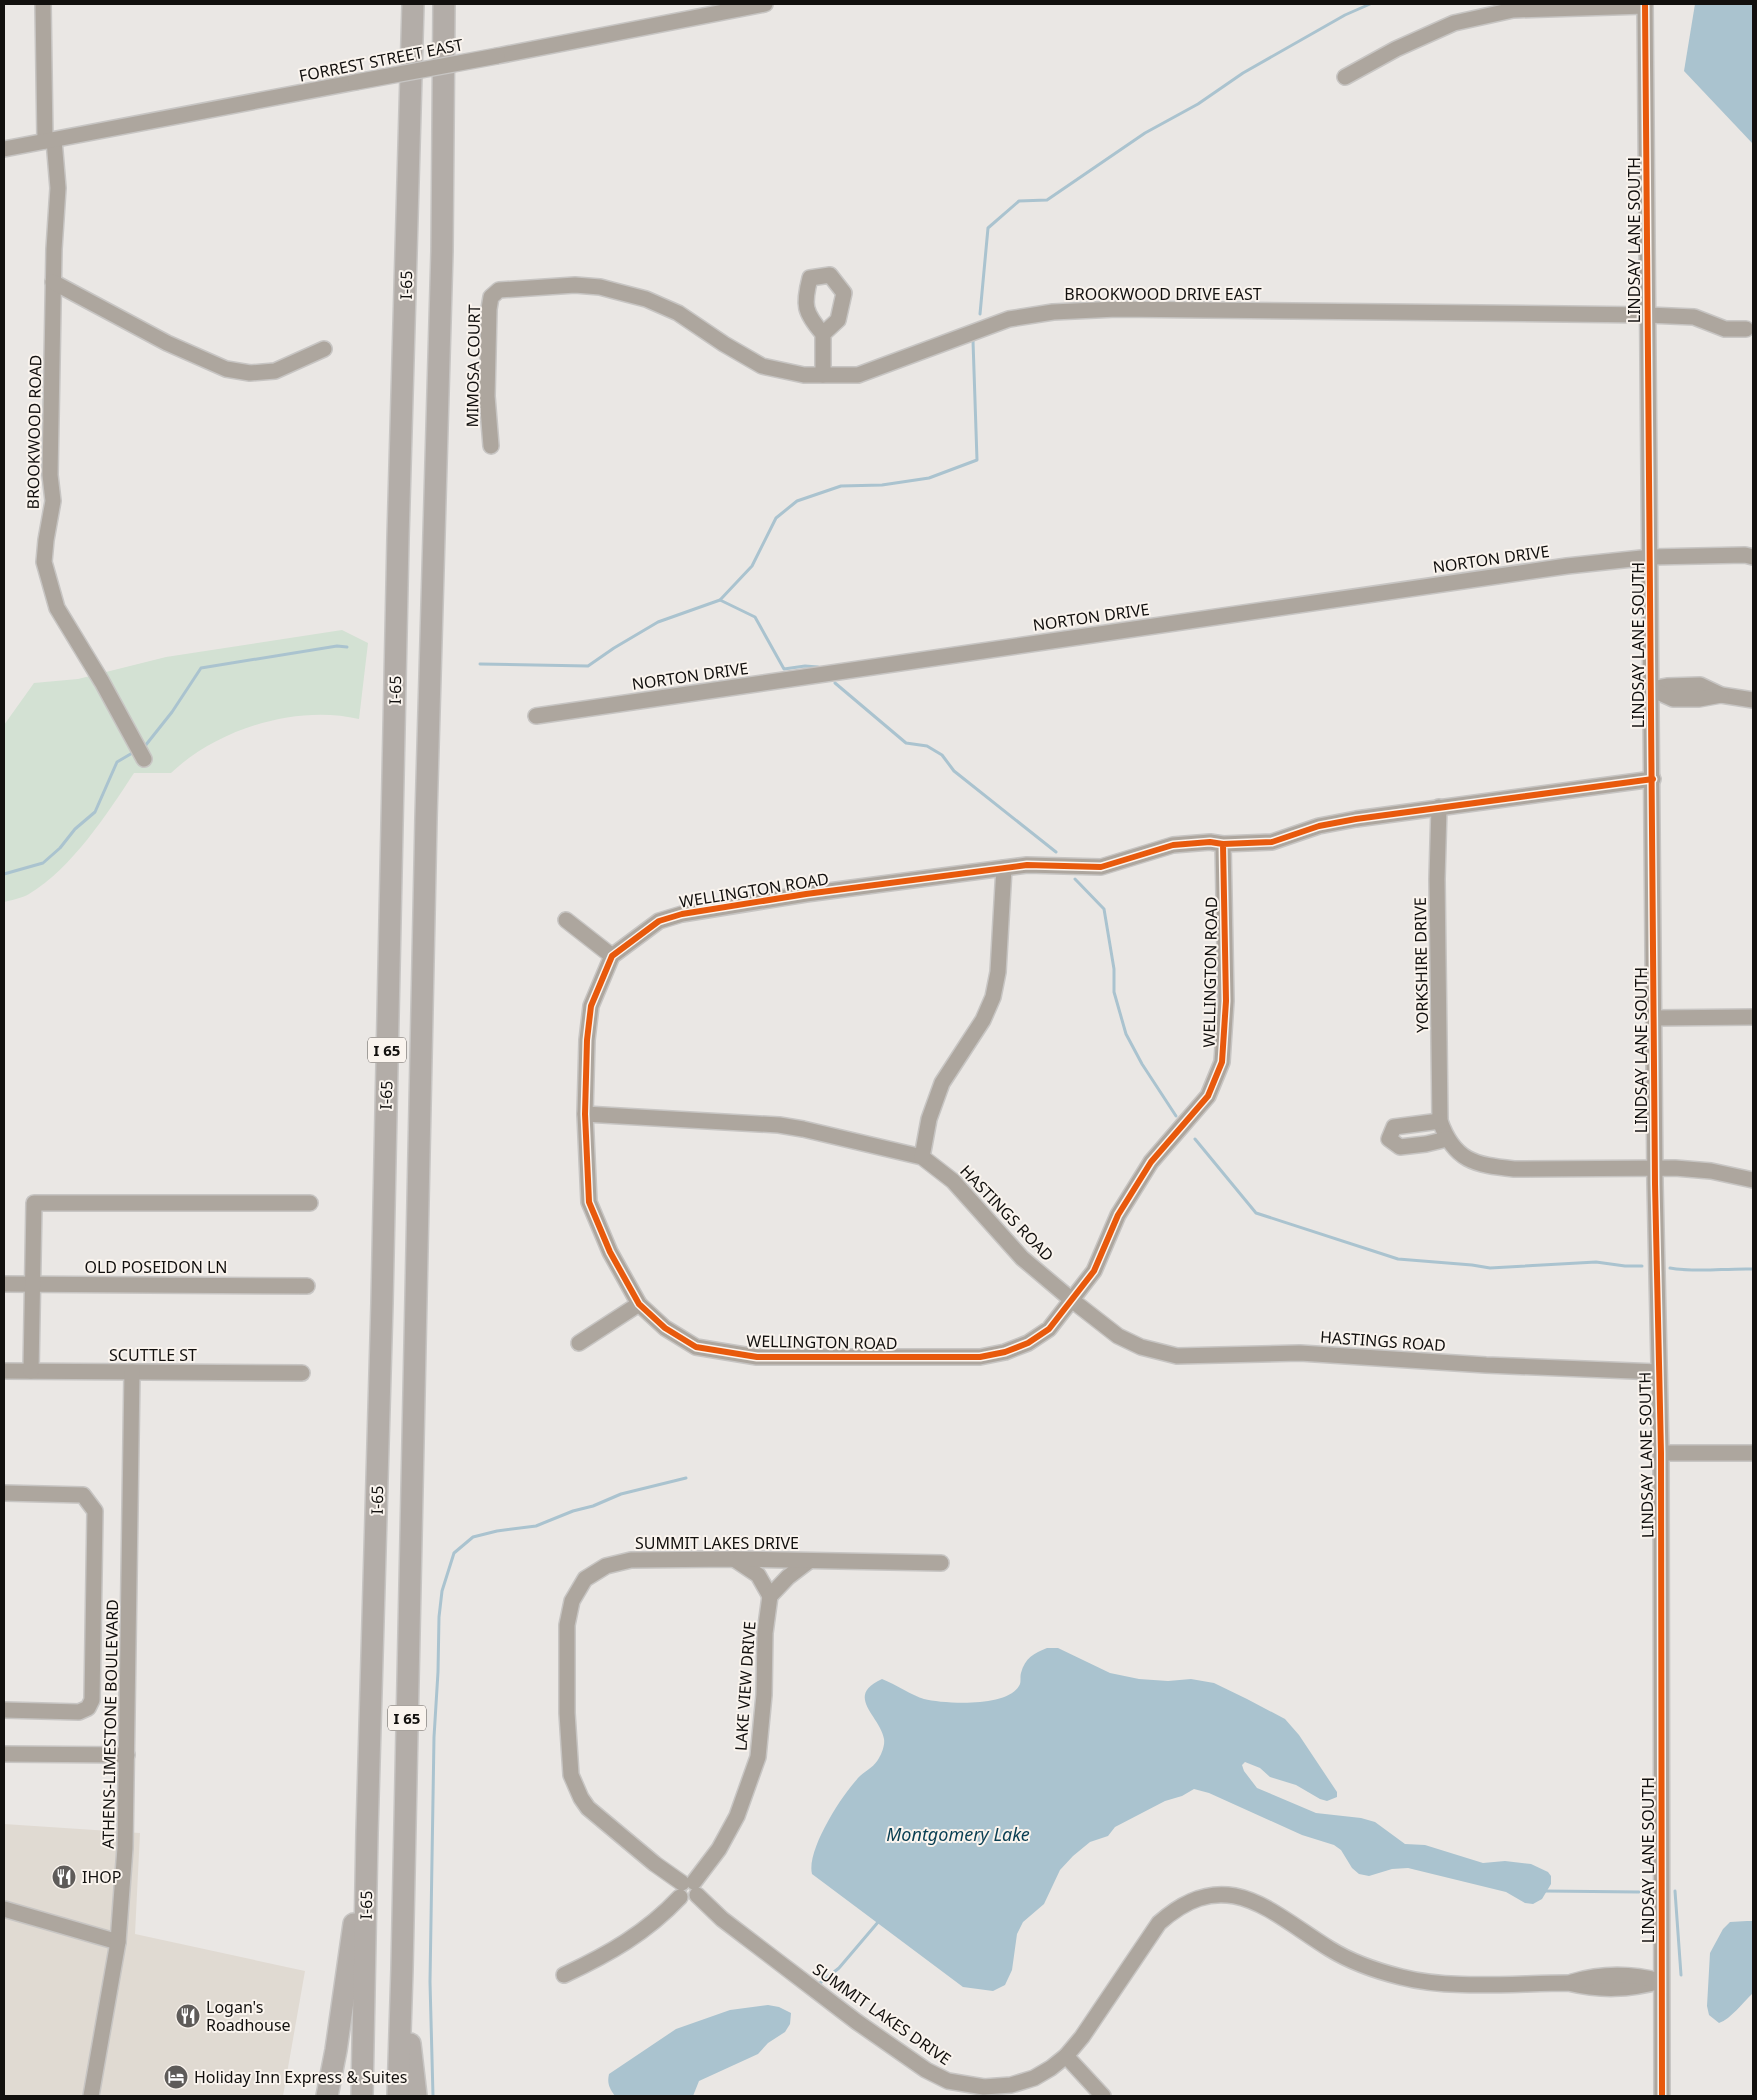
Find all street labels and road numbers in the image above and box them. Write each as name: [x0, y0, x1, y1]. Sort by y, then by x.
street label: FORREST STREET EAST: [297, 33, 465, 87]
street label: LINDSAY LANE SOUTH: [1623, 157, 1645, 323]
street label: I-65: [395, 270, 417, 300]
street label: BROOKWOOD DRIVE EAST: [1064, 283, 1262, 305]
street label: MIMOSA COURT: [461, 304, 485, 428]
street label: BROOKWOOD ROAD: [22, 354, 46, 510]
street label: NORTON DRIVE: [1431, 540, 1551, 578]
street label: LINDSAY LANE SOUTH: [1627, 562, 1649, 728]
street label: NORTON DRIVE: [1031, 598, 1151, 636]
street label: NORTON DRIVE: [630, 657, 750, 695]
street label: I-65: [384, 675, 406, 705]
street label: WELLINGTON ROAD: [678, 867, 830, 913]
street label: WELLINGTON ROAD: [1198, 896, 1222, 1048]
street label: YORKSHIRE DRIVE: [1409, 897, 1433, 1033]
street label: LINDSAY LANE SOUTH: [1630, 967, 1652, 1133]
road number: I 65: [368, 1038, 406, 1062]
street label: I-65: [375, 1080, 397, 1110]
street label: HASTINGS ROAD: [955, 1160, 1059, 1266]
street label: OLD POSEIDON LN: [84, 1256, 228, 1278]
street label: HASTINGS ROAD: [1319, 1326, 1447, 1356]
street label: WELLINGTON ROAD: [746, 1330, 898, 1354]
street label: SCUTTLE ST: [109, 1344, 197, 1366]
street label: LINDSAY LANE SOUTH: [1634, 1372, 1658, 1538]
street label: I-65: [366, 1485, 388, 1515]
street label: SUMMIT LAKES DRIVE: [635, 1532, 799, 1554]
street label: ATHENS-LIMESTONE BOULEVARD: [97, 1599, 123, 1849]
street label: LAKE VIEW DRIVE: [729, 1620, 761, 1752]
road number: I 65: [388, 1706, 426, 1730]
street label: LINDSAY LANE SOUTH: [1637, 1777, 1659, 1943]
street label: I-65: [355, 1890, 377, 1920]
street label: SUMMIT LAKES DRIVE: [809, 1958, 955, 2070]

